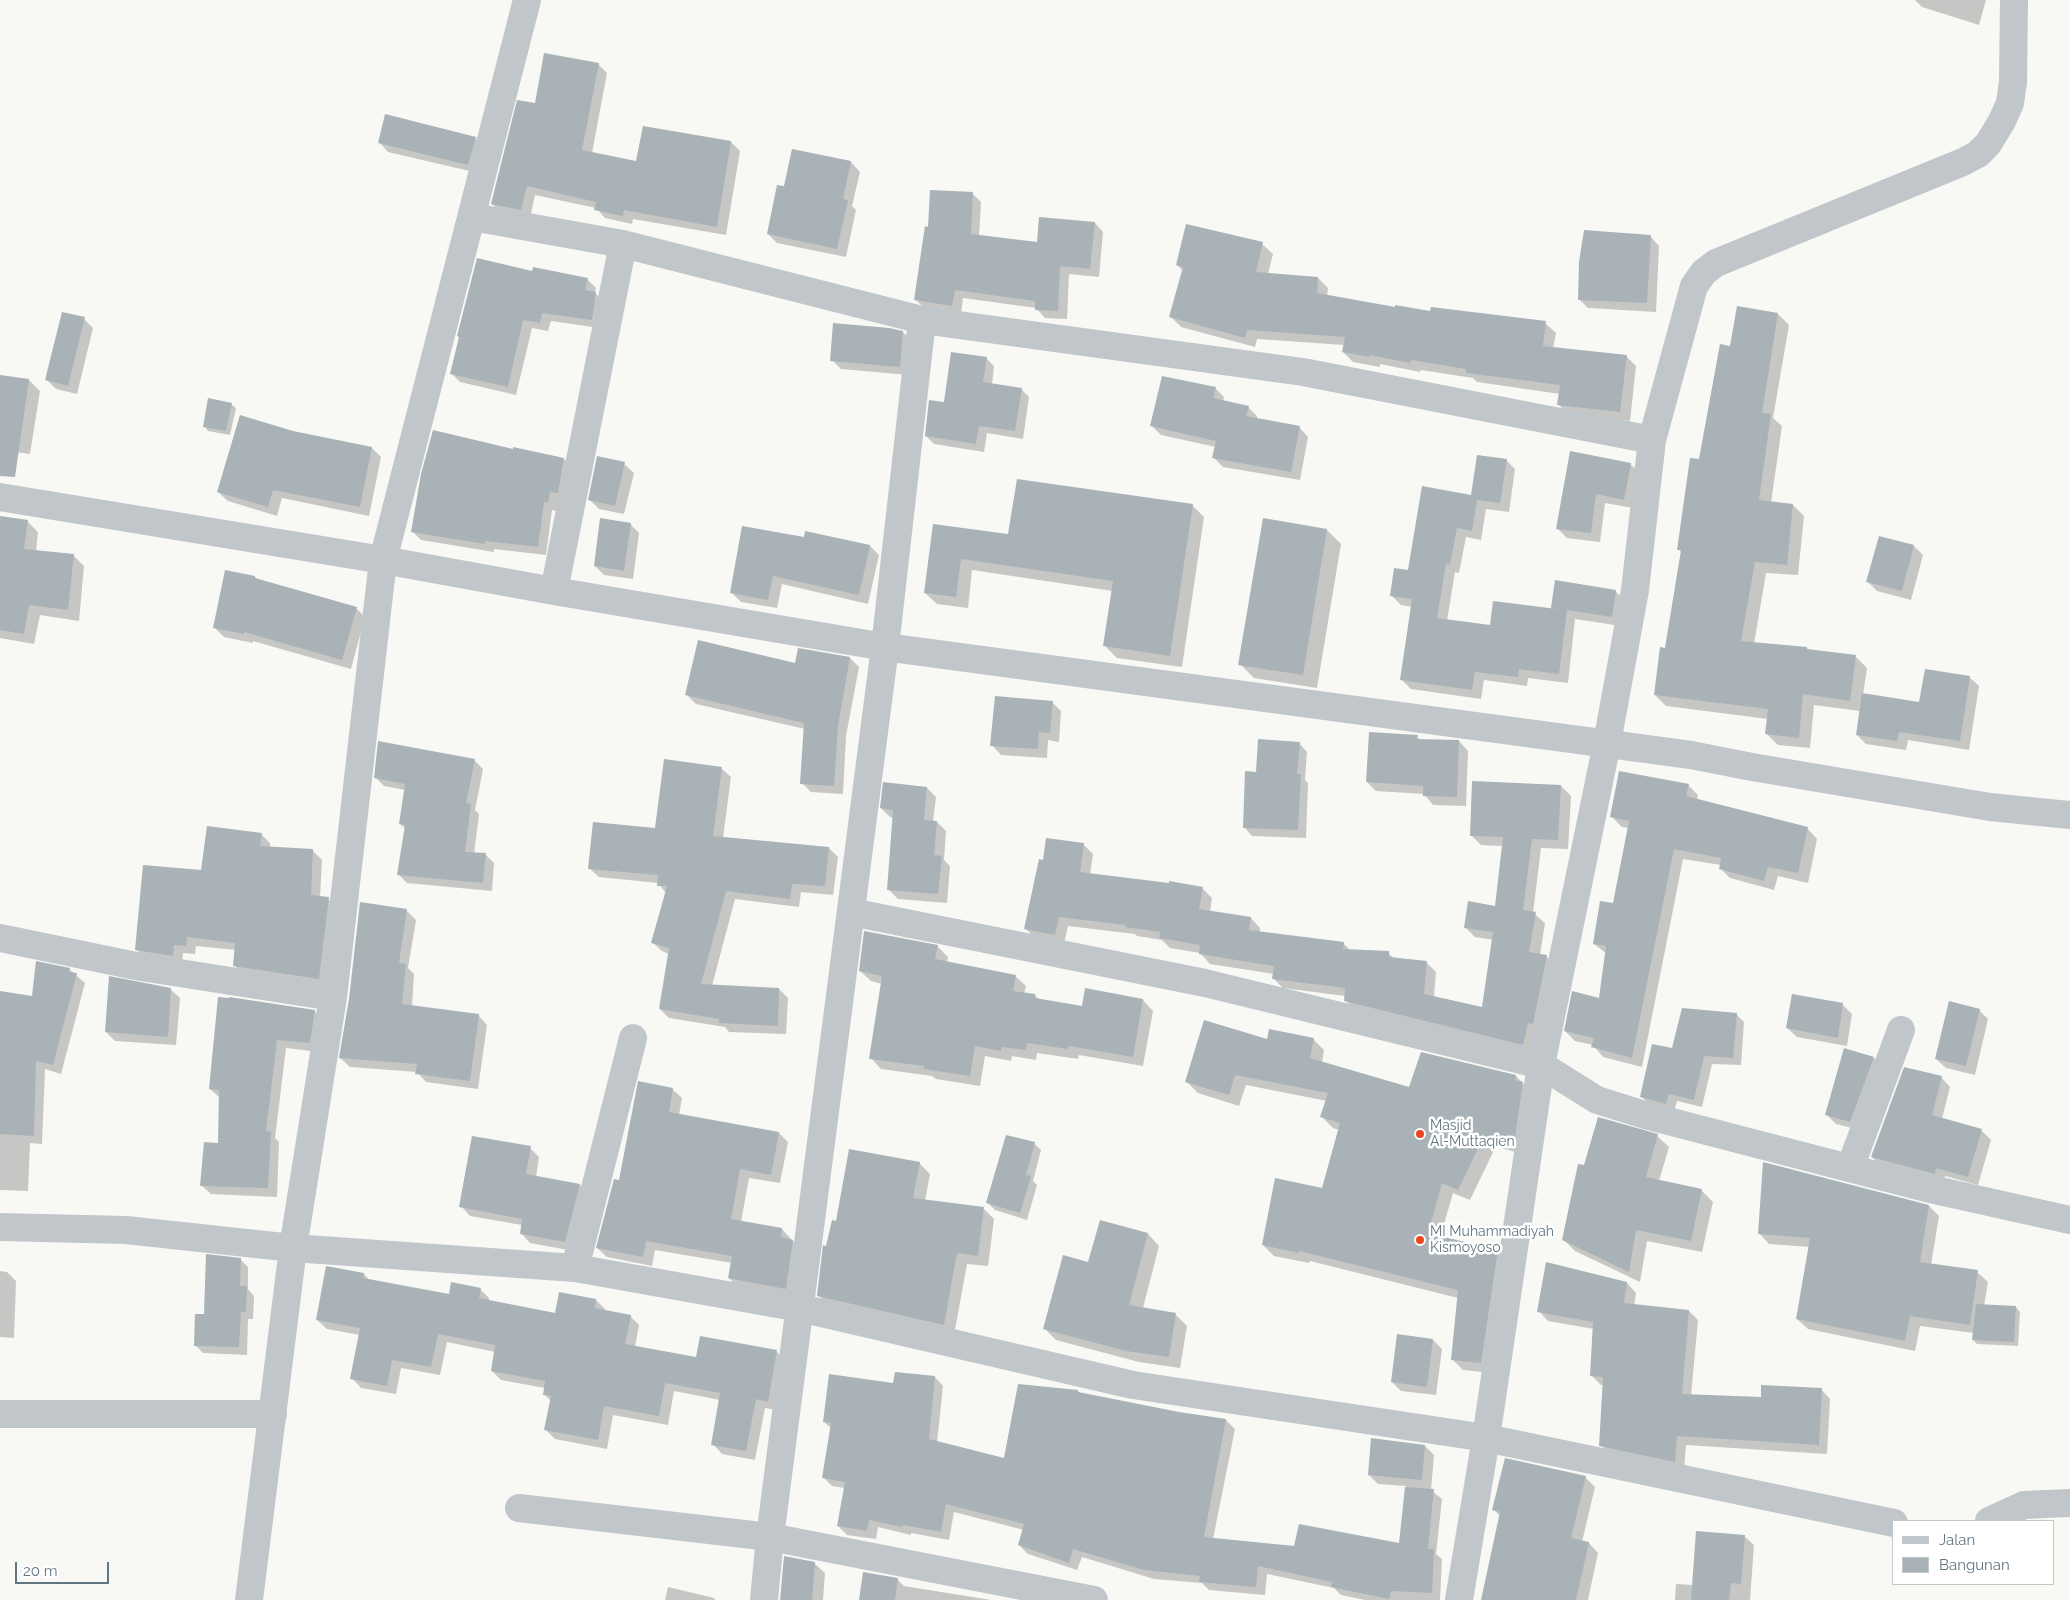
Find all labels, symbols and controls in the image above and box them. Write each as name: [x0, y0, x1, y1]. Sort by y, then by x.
place label: Masjid Al-Muttaqien: [1430, 1118, 1515, 1150]
marker: Masjid Al-Muttaqien: [1414, 1128, 1426, 1140]
place label: MI Muhammadiyah Kismoyoso: [1430, 1224, 1554, 1256]
marker: MI Muhammadiyah Kismoyoso: [1414, 1234, 1426, 1246]
legend: [1892, 1520, 2055, 1585]
text: Jalan: [1939, 1531, 1975, 1549]
scale bar: [18, 1552, 111, 1584]
text: Bangunan: [1939, 1556, 2010, 1574]
text: 20 m: [23, 1562, 58, 1580]

